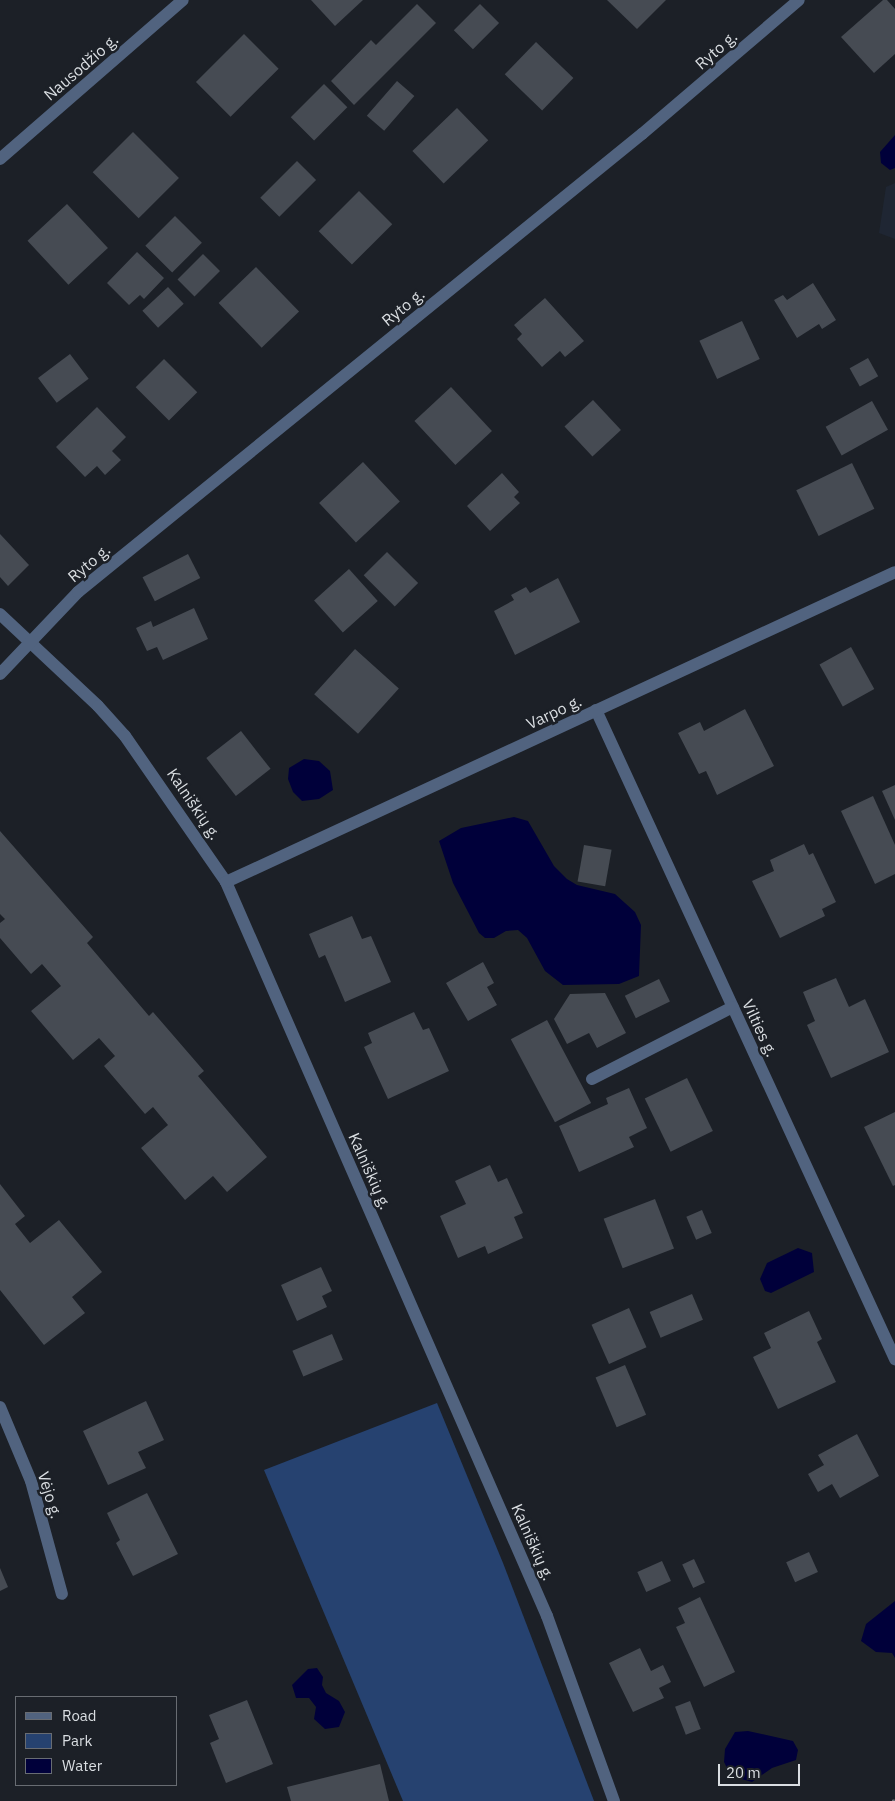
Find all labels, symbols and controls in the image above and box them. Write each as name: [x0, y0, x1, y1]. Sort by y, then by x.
street label: Ryto g.: [691, 27, 741, 73]
street label: Nausodžio g.: [40, 30, 122, 104]
street label: Ryto g.: [378, 284, 428, 330]
street label: Ryto g.: [64, 540, 114, 586]
street label: Varpo g.: [523, 691, 585, 733]
street label: Kalniškių g.: [163, 765, 225, 843]
street label: Vilties g.: [738, 996, 782, 1060]
street label: Kalniškių g.: [345, 1130, 395, 1212]
street label: Vėjo g.: [34, 1469, 66, 1521]
street label: Kalniškių g.: [508, 1501, 558, 1583]
legend: [15, 1696, 178, 1786]
text: Road: [62, 1706, 97, 1725]
text: Park: [62, 1731, 92, 1750]
scale bar: [720, 1754, 802, 1786]
text: Water: [62, 1756, 102, 1775]
text: 20 m: [726, 1763, 761, 1782]

